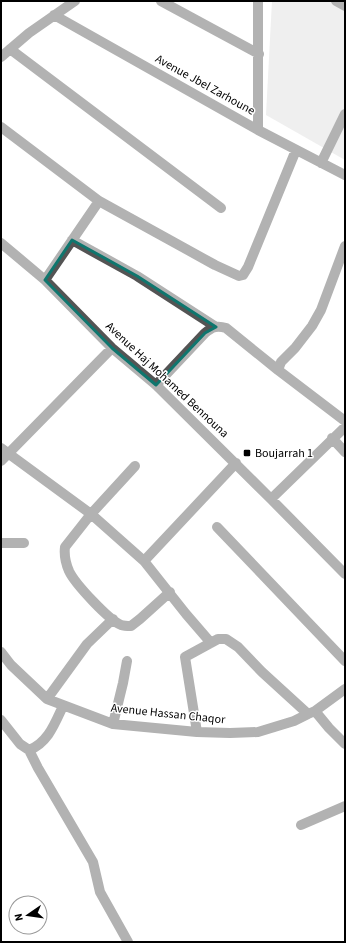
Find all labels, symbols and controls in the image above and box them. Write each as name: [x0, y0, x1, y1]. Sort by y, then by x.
street label: Avenue Jbel Zarhoune: [152, 50, 258, 120]
street label: Avenue Haj Mohamed Bennouna: [102, 318, 232, 442]
place label: Boujarrah 1: [255, 445, 313, 462]
marker: Boujarrah 1: [242, 448, 252, 458]
street label: Avenue Hassan Chaqor: [110, 700, 227, 729]
north arrow: [8, 895, 48, 935]
text: N: [11, 912, 27, 922]

